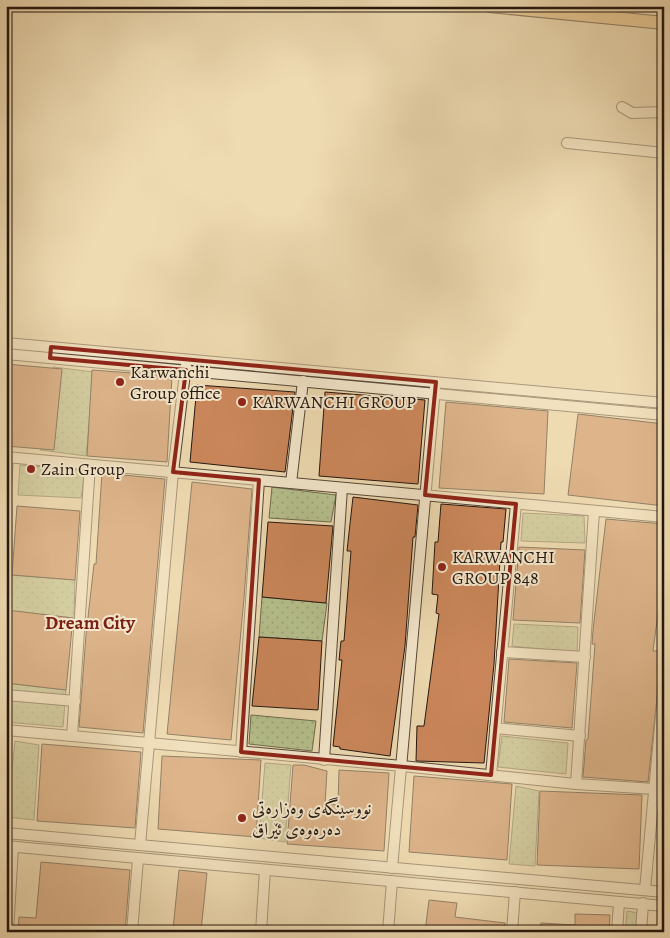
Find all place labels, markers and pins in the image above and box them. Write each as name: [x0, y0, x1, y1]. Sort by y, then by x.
place label: Karwanchi Group office: [130, 360, 221, 405]
marker: Karwanchi Group office: [114, 376, 126, 388]
place label: KARWANCHI GROUP: [252, 390, 416, 414]
marker: KARWANCHI GROUP: [236, 396, 248, 408]
place label: Zain Group: [41, 457, 125, 481]
marker: Zain Group: [25, 463, 37, 475]
place label: KARWANCHI GROUP 848: [452, 545, 555, 590]
marker: KARWANCHI GROUP 848: [436, 561, 448, 573]
place label: نووسینگەی وەزارەتی دەرەوەی ئێراق: [252, 796, 372, 841]
marker: نووسینگەی وەزارەتی دەرەوەی ئێراق: [236, 812, 248, 824]

